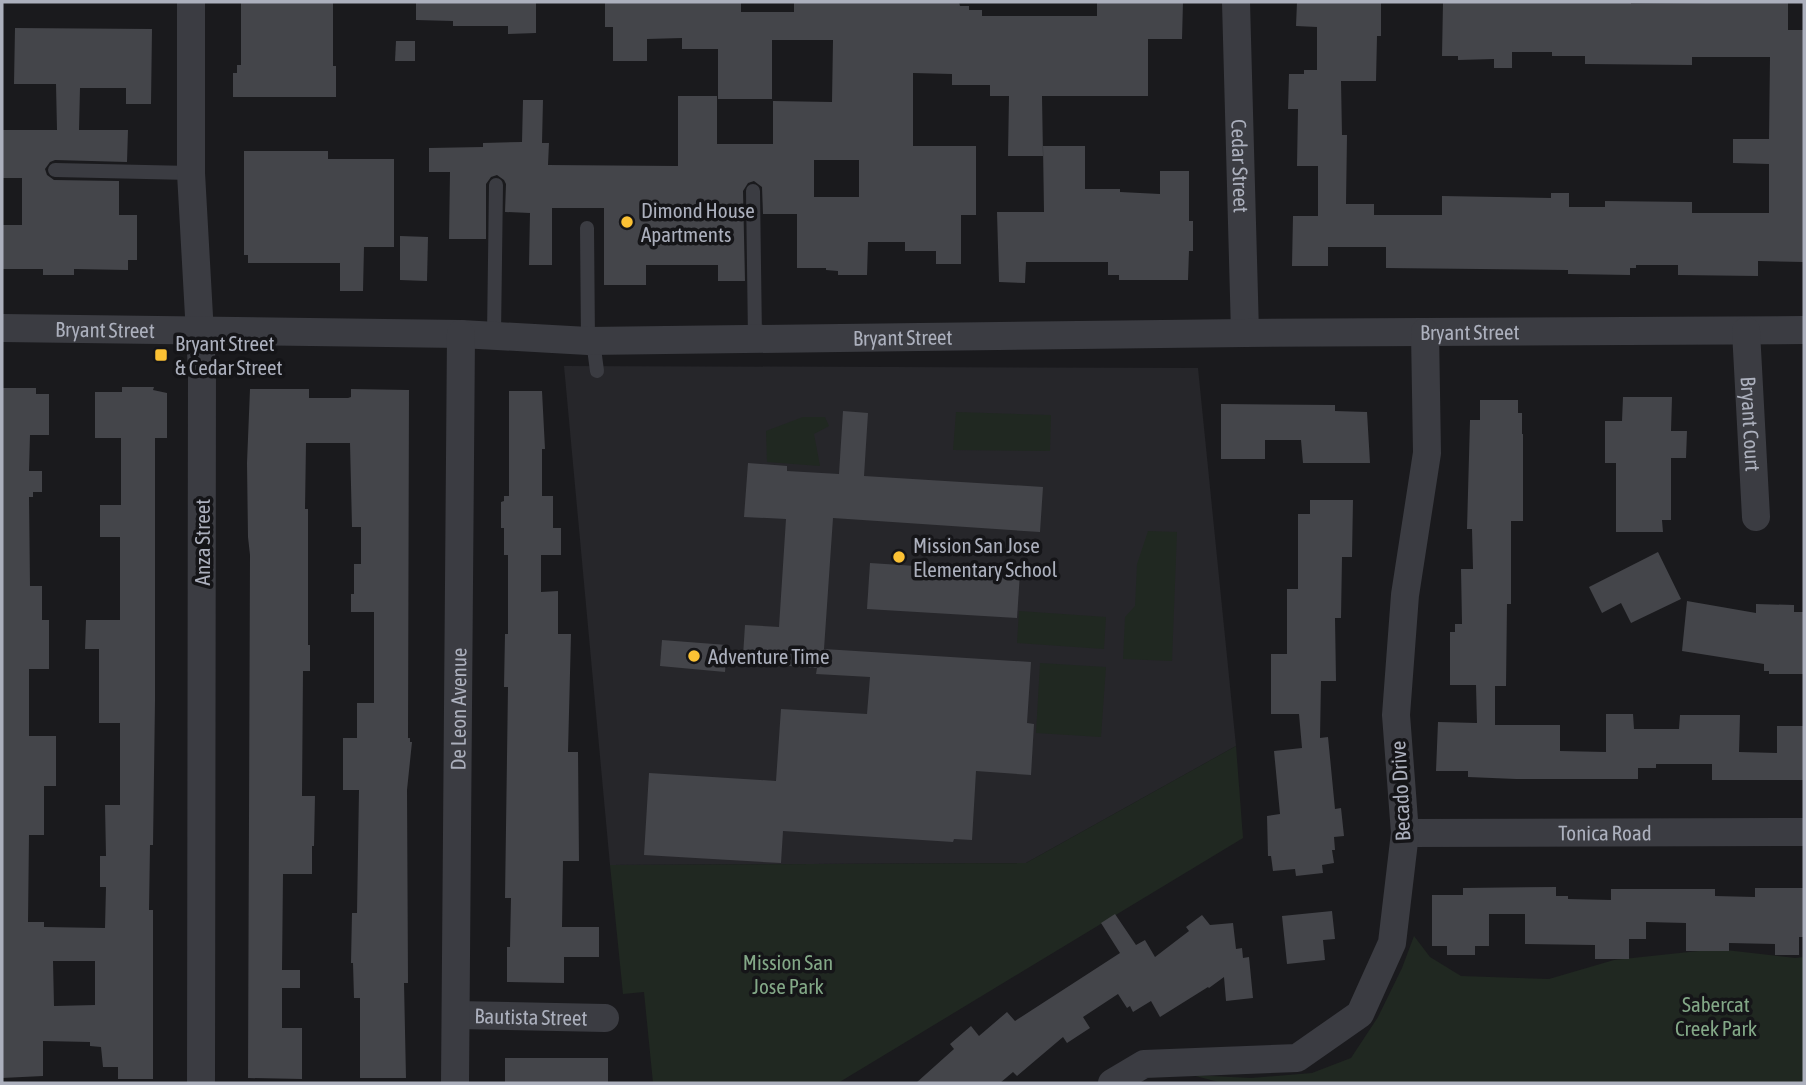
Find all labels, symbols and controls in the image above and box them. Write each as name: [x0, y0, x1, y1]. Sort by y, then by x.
street label: Cedar Street: [1227, 119, 1254, 213]
place label: Dimond House Apartments: [641, 198, 755, 246]
marker: Dimond House Apartments: [619, 214, 635, 230]
street label: Bryant Street: [55, 317, 155, 342]
street label: Bryant Street: [1420, 320, 1520, 344]
street label: Bryant Street: [853, 325, 953, 350]
place label: Bryant Street & Cedar Street: [175, 331, 283, 379]
marker: Bryant Street & Cedar Street: [153, 347, 169, 363]
street label: Bryant Court: [1736, 376, 1766, 472]
street label: Anza Street: [190, 499, 214, 585]
place label: Mission San Jose Elementary School: [913, 533, 1058, 581]
marker: Mission San Jose Elementary School: [891, 549, 907, 565]
place label: Adventure Time: [708, 644, 830, 668]
street label: De Leon Avenue: [446, 647, 470, 771]
marker: Adventure Time: [686, 648, 702, 664]
street label: Becado Drive: [1385, 740, 1415, 842]
street label: Tonica Road: [1558, 820, 1652, 845]
park label: Mission San Jose Park: [743, 950, 833, 998]
park label: Sabercat Creek Park: [1675, 992, 1757, 1040]
street label: Bautista Street: [474, 1003, 588, 1030]

